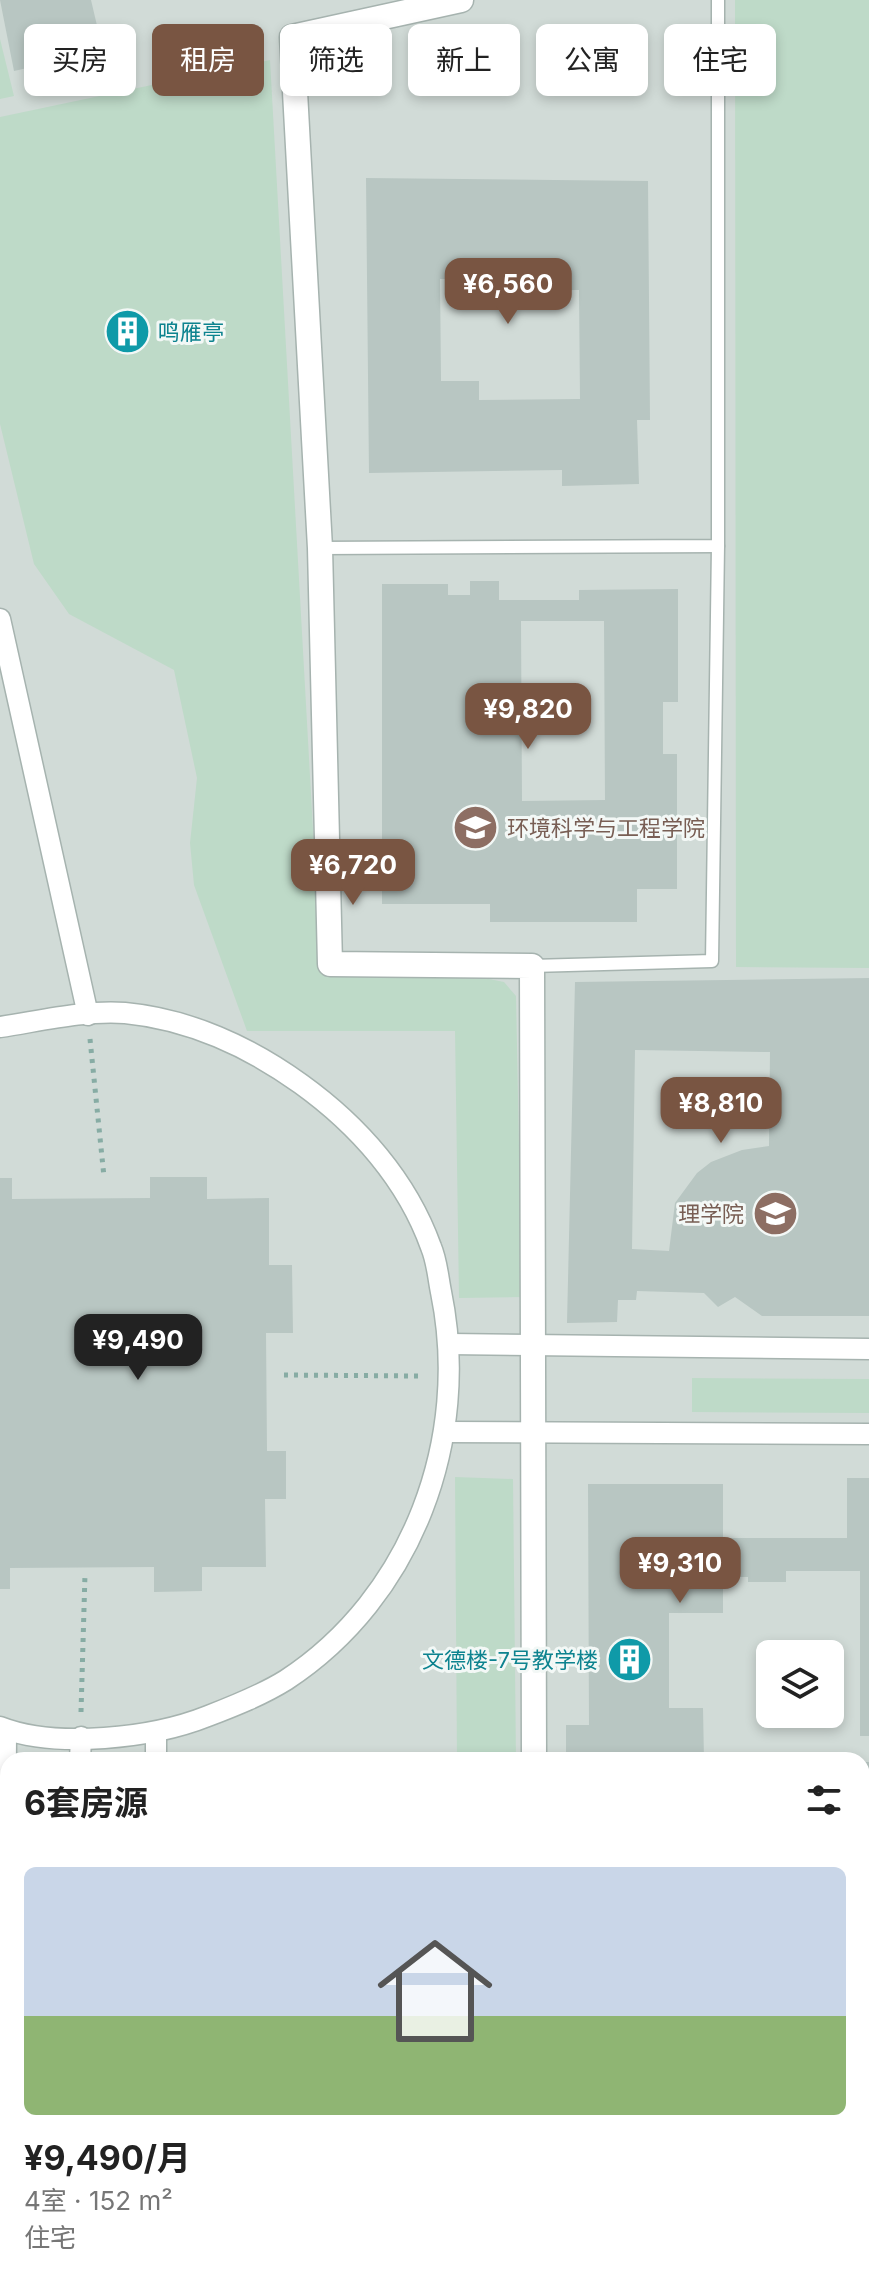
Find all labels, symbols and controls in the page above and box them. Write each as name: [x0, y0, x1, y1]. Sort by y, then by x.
chip: 买房: [24, 24, 136, 96]
chip: 租房: [152, 24, 264, 96]
chip: 筛选: [280, 24, 392, 96]
chip: 新上: [408, 24, 520, 96]
chip: 公寓: [536, 24, 648, 96]
chip: 住宅: [664, 24, 776, 96]
pin: ¥6,560: [443, 258, 573, 326]
text: ¥6,560: [463, 268, 553, 299]
building icon: 鸣雁亭: [103, 308, 151, 356]
place label: 鸣雁亭: [158, 319, 224, 345]
pin: ¥9,820: [463, 683, 593, 751]
text: ¥9,820: [483, 693, 573, 724]
school or university icon: 环境科学与工程学院: [452, 804, 500, 852]
place label: 环境科学与工程学院: [507, 815, 705, 841]
pin: ¥6,720: [288, 839, 418, 907]
text: ¥6,720: [309, 849, 397, 880]
pin: ¥8,810: [656, 1077, 786, 1145]
text: ¥8,810: [679, 1087, 763, 1118]
school or university icon: 理学院: [751, 1190, 799, 1238]
place label: 理学院: [678, 1201, 744, 1227]
pin: ¥9,490: [73, 1314, 203, 1382]
text: ¥9,490: [92, 1324, 184, 1355]
pin: ¥9,310: [615, 1537, 745, 1605]
text: ¥9,310: [638, 1547, 722, 1578]
building icon: 文德楼-7号教学楼: [605, 1636, 653, 1684]
map controls: [756, 1640, 844, 1728]
button: layers: [756, 1640, 844, 1728]
place label: 文德楼-7号教学楼: [422, 1647, 598, 1673]
icon: filters: [802, 1778, 846, 1822]
text: 6套房源: [24, 1782, 148, 1823]
icon: home: [363, 1919, 507, 2063]
text: ¥9,490/月: [24, 2137, 191, 2178]
text: 4室 · 152 m²: [24, 2185, 173, 2216]
text: 住宅: [24, 2222, 76, 2253]

